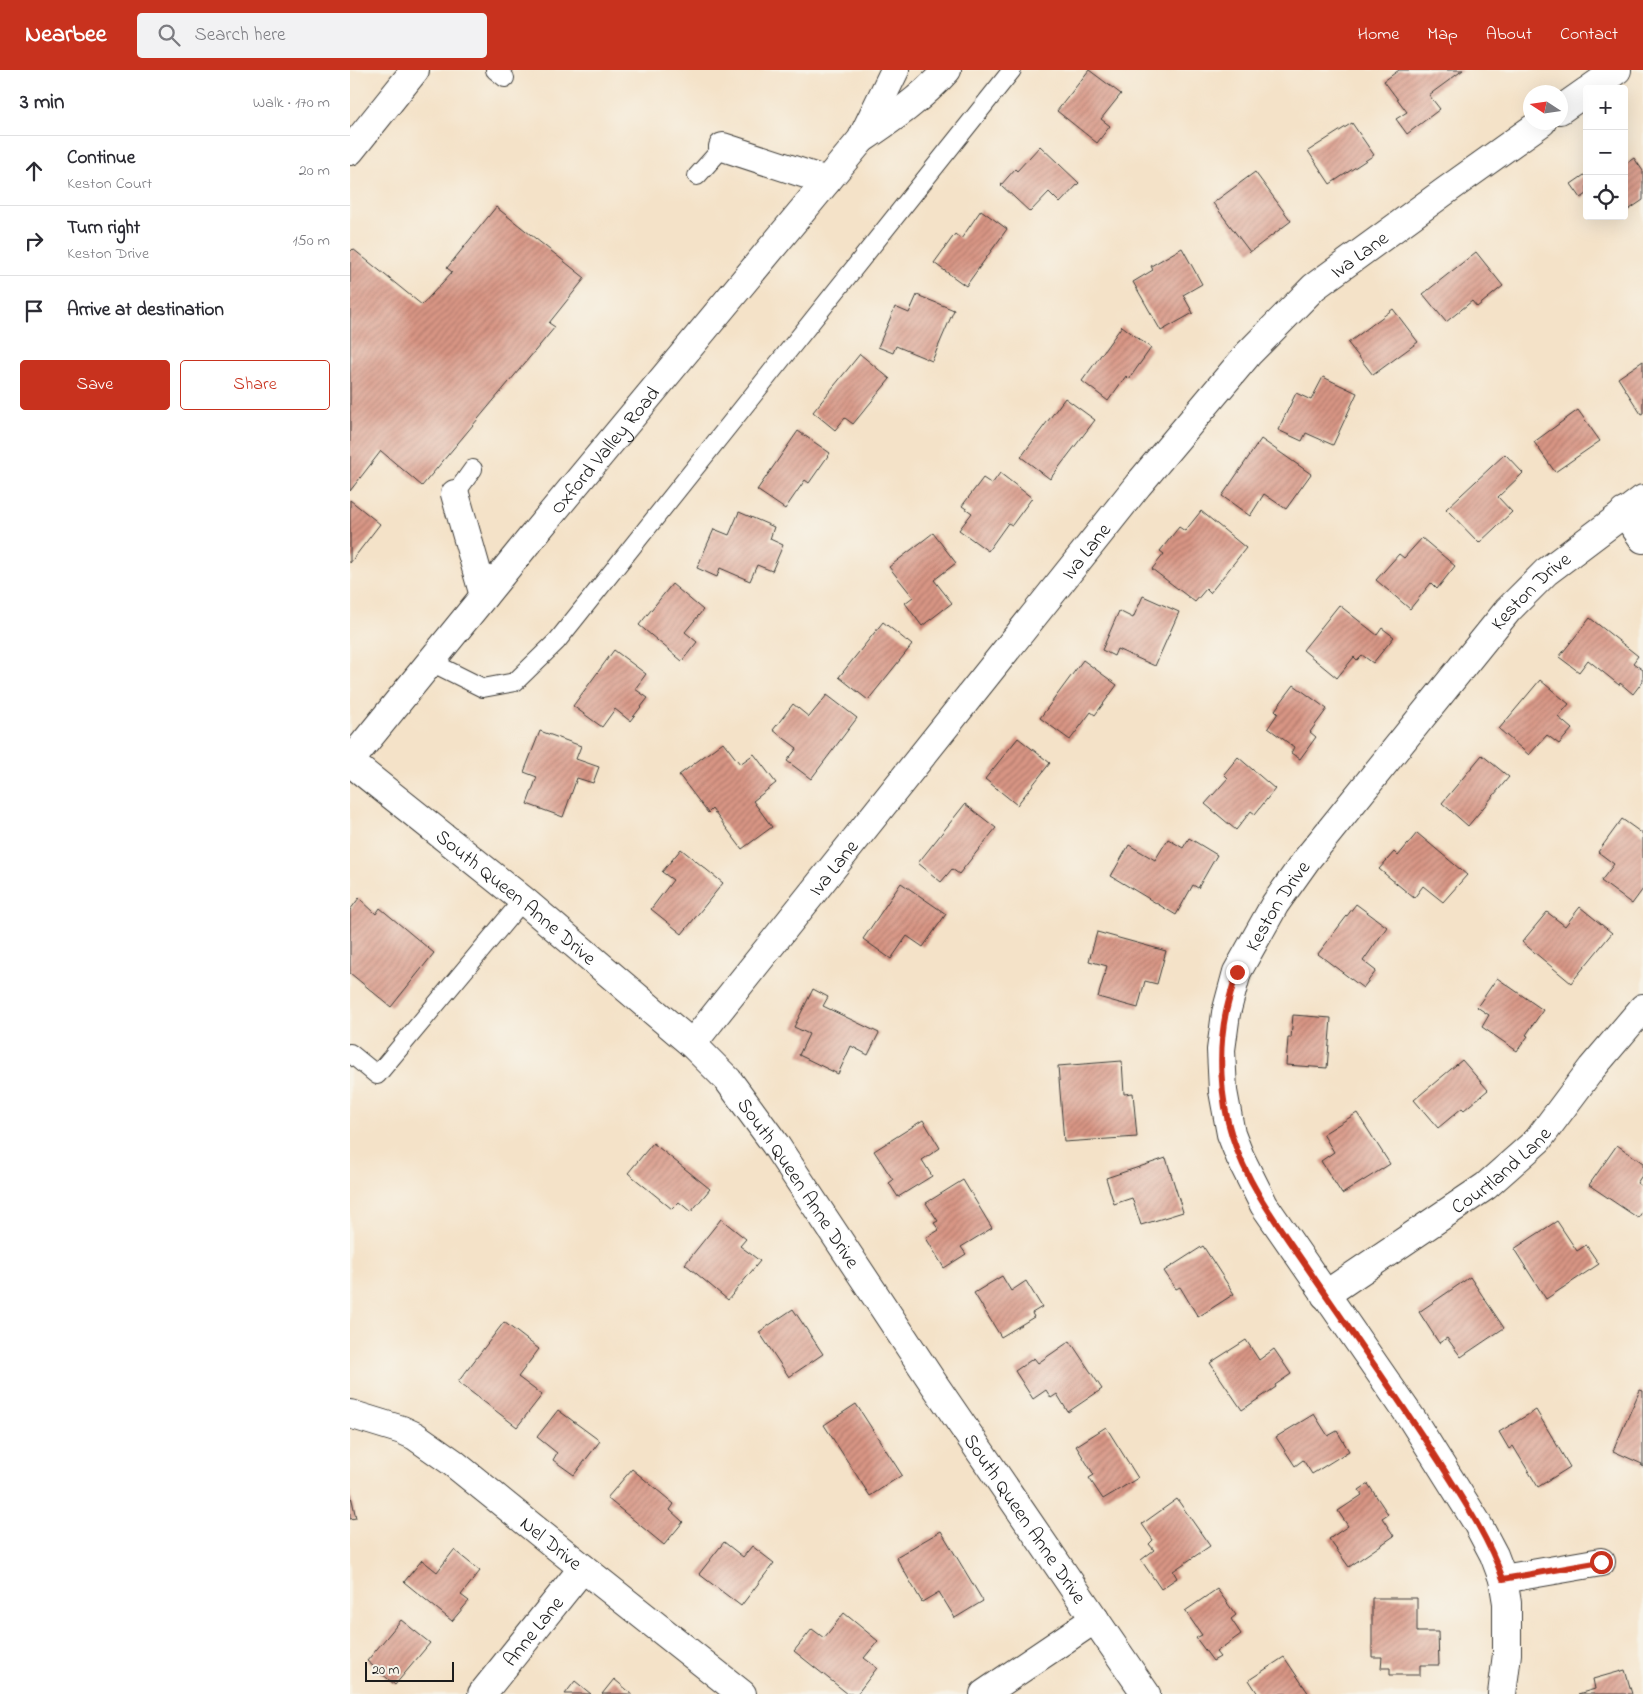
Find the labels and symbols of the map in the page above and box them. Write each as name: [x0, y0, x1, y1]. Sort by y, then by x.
north arrow: [1523, 85, 1568, 130]
street label: Iva Lane: [1326, 225, 1395, 287]
street label: Oxford Valley Road: [544, 381, 668, 522]
street label: Iva Lane: [1056, 518, 1119, 587]
street label: Keston Drive: [1485, 546, 1578, 638]
street label: South Queen Anne Drive: [428, 823, 602, 973]
street label: Iva Lane: [803, 834, 867, 903]
street label: Keston Drive: [1239, 855, 1319, 957]
route end: [1226, 961, 1249, 984]
street label: South Queen Anne Drive: [729, 1093, 866, 1275]
street label: Courtland Lane: [1446, 1122, 1560, 1222]
street label: South Queen Anne Drive: [955, 1428, 1092, 1611]
street label: Nel Drive: [513, 1510, 587, 1579]
route start: [1590, 1551, 1613, 1574]
street label: Anne Lane: [497, 1591, 572, 1674]
scale bar: [365, 1659, 454, 1682]

